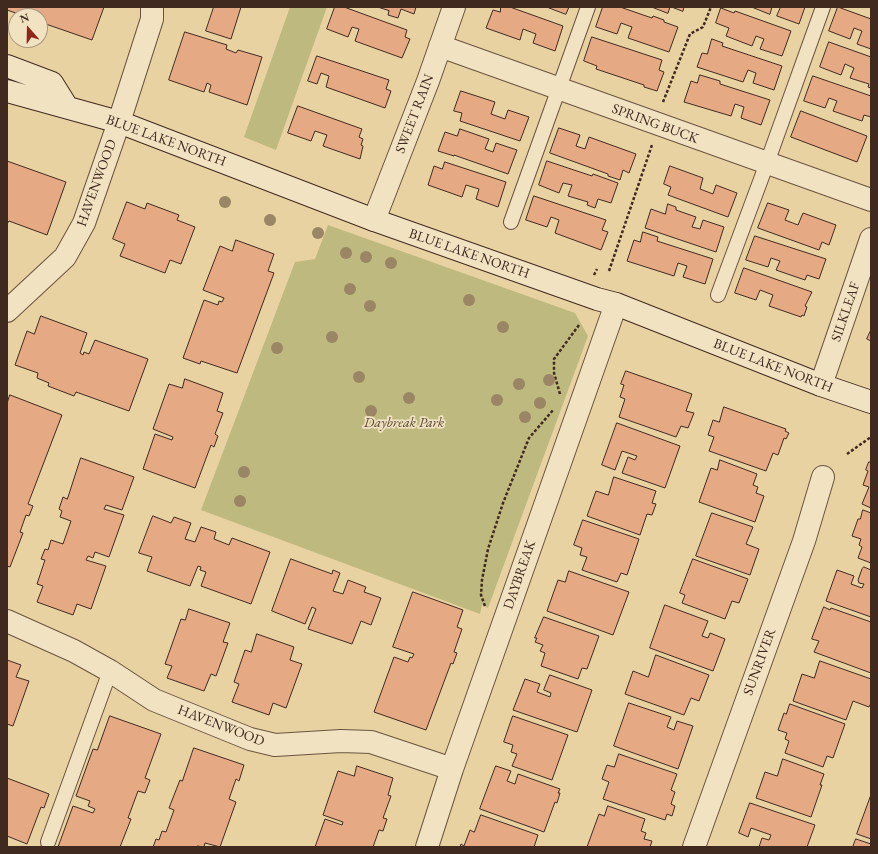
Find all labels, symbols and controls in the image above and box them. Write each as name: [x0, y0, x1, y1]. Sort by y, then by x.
north arrow: [8, 8, 48, 48]
text: N: [18, 10, 31, 26]
street label: SWEET RAIN: [392, 72, 438, 156]
street label: SPRING BUCK: [609, 101, 701, 147]
street label: BLUE LAKE NORTH: [104, 111, 228, 171]
street label: HAVENWOOD: [73, 137, 121, 229]
street label: BLUE LAKE NORTH: [406, 225, 532, 283]
street label: SILKLEAF: [828, 280, 864, 344]
street label: BLUE LAKE NORTH: [711, 335, 835, 397]
park label: Daybreak Park: [364, 415, 444, 431]
street label: DAYBREAK: [500, 538, 540, 612]
street label: SUNRIVER: [740, 626, 780, 698]
street label: HAVENWOOD: [175, 702, 267, 750]

